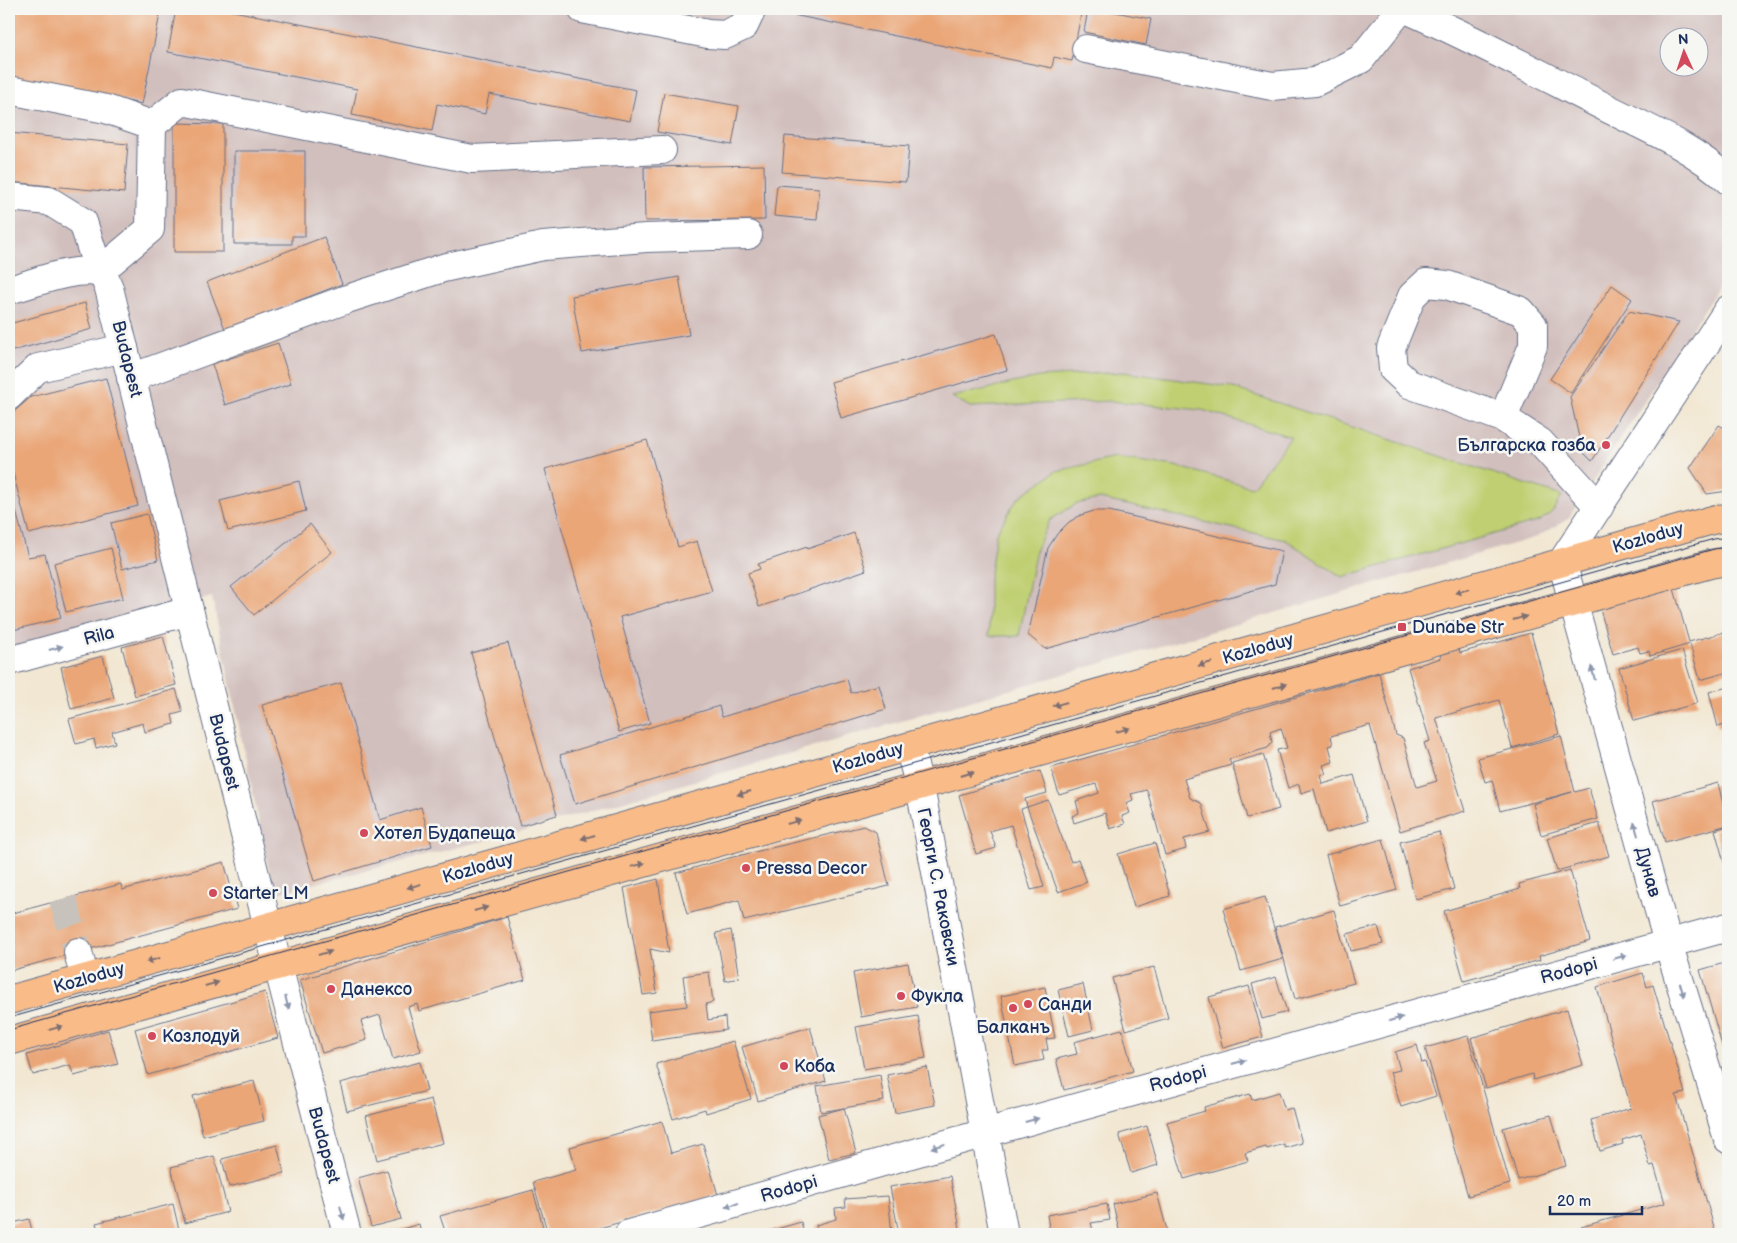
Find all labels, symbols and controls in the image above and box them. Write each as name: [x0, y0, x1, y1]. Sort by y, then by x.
north arrow: [1660, 28, 1710, 78]
text: N: [1678, 31, 1689, 48]
street label: Budapest: [107, 318, 147, 400]
place label: Българска гозба: [1457, 435, 1596, 456]
marker: Българска гозба: [1600, 439, 1612, 451]
street label: Kozloduy: [1610, 518, 1687, 558]
one-way arrow: [1454, 588, 1469, 596]
one-way arrow: [1513, 613, 1528, 621]
place label: Dunabe Str: [1412, 617, 1504, 638]
marker: Dunabe Str: [1396, 621, 1408, 633]
street label: Rila: [81, 622, 117, 650]
street label: Kozloduy: [1220, 629, 1297, 669]
one-way arrow: [48, 644, 63, 652]
one-way arrow: [1197, 660, 1212, 668]
one-way arrow: [1588, 665, 1596, 680]
one-way arrow: [1272, 681, 1287, 689]
one-way arrow: [1053, 701, 1068, 709]
street label: Budapest: [204, 711, 244, 793]
one-way arrow: [1116, 725, 1131, 733]
street label: Kozloduy: [830, 738, 907, 778]
one-way arrow: [959, 769, 974, 777]
one-way arrow: [736, 790, 751, 798]
street label: Георги С. Раковски: [912, 806, 964, 968]
one-way arrow: [787, 817, 802, 825]
one-way arrow: [1632, 822, 1640, 837]
place label: Хотел Будапеща: [374, 823, 516, 844]
marker: Хотел Будапеща: [358, 827, 370, 839]
one-way arrow: [580, 834, 595, 842]
street label: Дунав: [1631, 844, 1665, 900]
street label: Kozloduy: [440, 848, 517, 888]
place label: Pressa Decor: [756, 858, 867, 879]
one-way arrow: [630, 861, 645, 869]
marker: Pressa Decor: [740, 862, 752, 874]
one-way arrow: [407, 882, 422, 890]
place label: Starter LM: [223, 883, 309, 904]
marker: Starter LM: [207, 887, 219, 899]
one-way arrow: [473, 905, 489, 913]
one-way arrow: [317, 948, 332, 956]
one-way arrow: [1613, 952, 1628, 960]
street label: Rodopi: [1538, 953, 1600, 989]
one-way arrow: [146, 956, 161, 964]
street label: Kozloduy: [51, 958, 128, 998]
place label: Данексо: [341, 979, 412, 1000]
one-way arrow: [205, 980, 220, 988]
marker: Данексо: [325, 983, 337, 995]
one-way arrow: [1679, 983, 1687, 998]
place label: Фукла: [911, 986, 964, 1007]
marker: Фукла: [895, 990, 907, 1002]
place label: Санди: [1038, 994, 1092, 1015]
one-way arrow: [283, 995, 291, 1010]
marker: Санди: [1022, 998, 1034, 1010]
marker: Балканъ: [1007, 1002, 1019, 1014]
one-way arrow: [1388, 1015, 1403, 1023]
place label: Балканъ: [976, 1017, 1050, 1038]
one-way arrow: [48, 1024, 63, 1032]
place label: Козлодуй: [162, 1026, 240, 1047]
marker: Козлодуй: [146, 1030, 158, 1042]
place label: Коба: [794, 1056, 836, 1077]
one-way arrow: [1232, 1058, 1247, 1066]
marker: Коба: [778, 1060, 790, 1072]
street label: Rodopi: [1147, 1061, 1209, 1097]
street label: Budapest: [304, 1104, 344, 1186]
one-way arrow: [1025, 1115, 1040, 1123]
one-way arrow: [931, 1143, 946, 1151]
street label: Rodopi: [758, 1171, 820, 1207]
scale bar: [1550, 1183, 1642, 1215]
text: 20 m: [1557, 1192, 1591, 1211]
one-way arrow: [724, 1202, 739, 1210]
one-way arrow: [338, 1206, 346, 1221]

